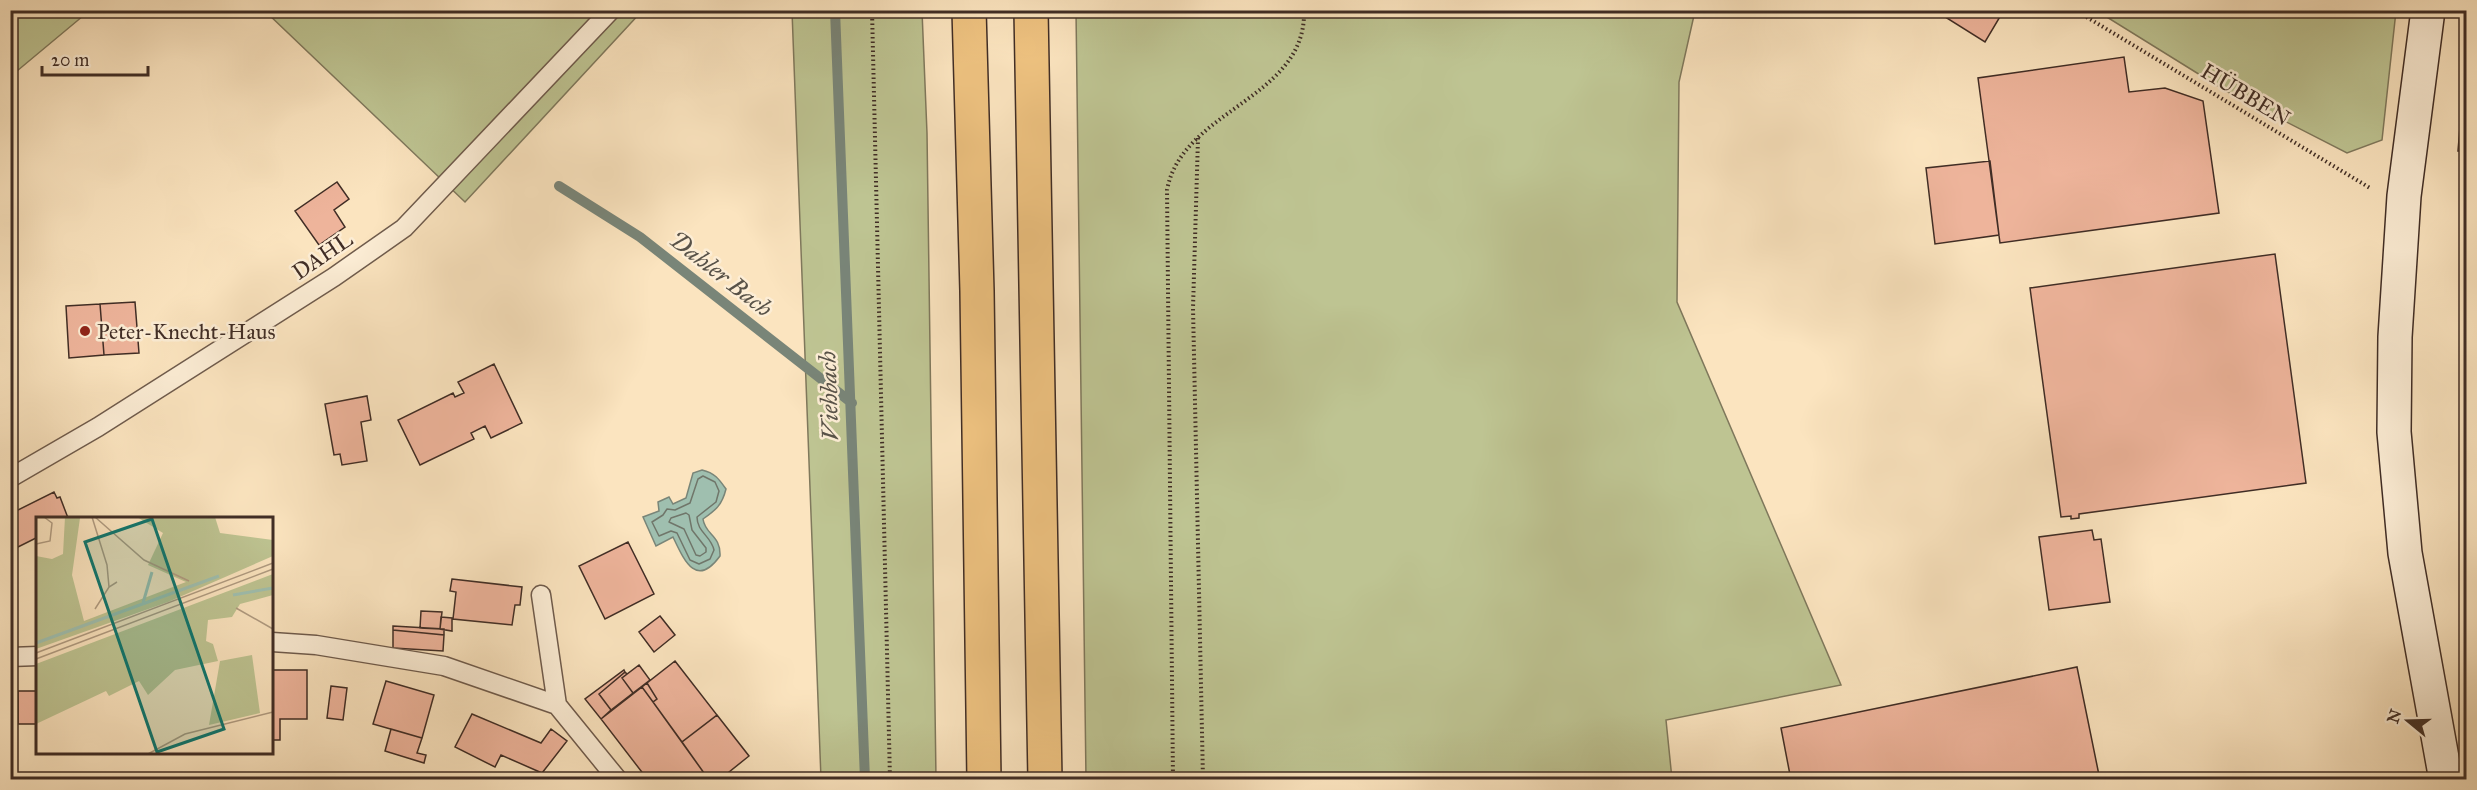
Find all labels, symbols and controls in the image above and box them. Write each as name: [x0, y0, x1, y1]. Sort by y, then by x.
scale bar: [42, 39, 148, 77]
text: 20 m: [51, 49, 89, 71]
street label: HÜBBEN: [2196, 57, 2296, 132]
water label: Dahler Bach: [664, 224, 779, 324]
street label: DAHL: [287, 225, 358, 285]
place label: Peter-Knecht-Haus: [97, 318, 275, 345]
marker: Peter-Knecht-Haus: [78, 324, 92, 338]
water label: Viehbach: [812, 350, 846, 441]
inset map: [36, 517, 273, 754]
north arrow: [2378, 691, 2438, 751]
text: N: [2383, 706, 2406, 726]

